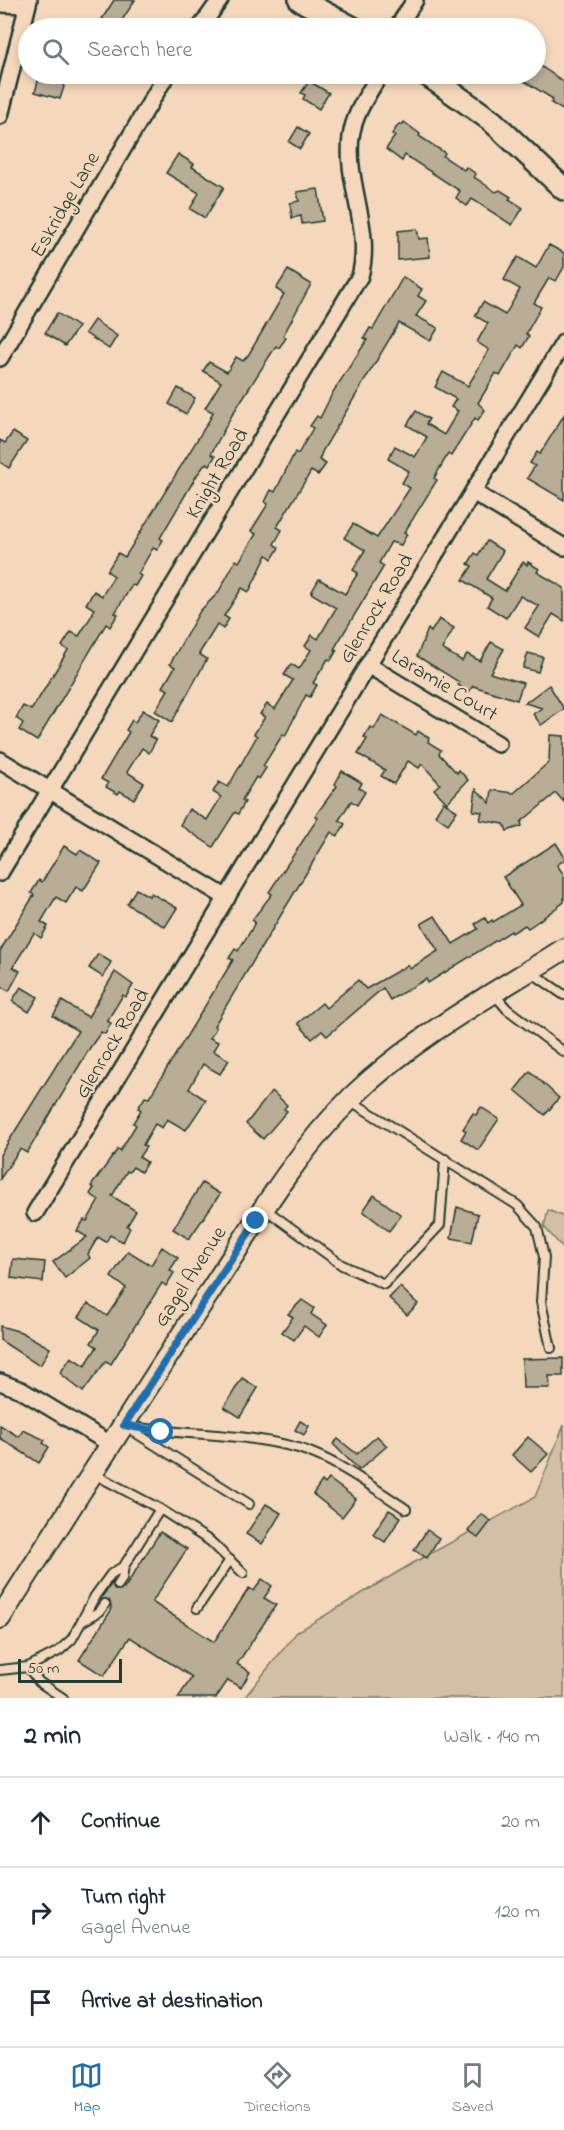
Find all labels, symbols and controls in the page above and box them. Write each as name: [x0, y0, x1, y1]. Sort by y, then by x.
search box: [18, 18, 546, 84]
icon: search: [39, 35, 72, 68]
text: Search here: [87, 35, 192, 67]
street label: Eskridge Lane: [24, 146, 110, 264]
street label: Knight Road: [179, 423, 259, 526]
street label: Glenrock Road: [332, 548, 422, 670]
street label: Laramie Court: [385, 642, 503, 730]
street label: Glenrock Road: [68, 983, 158, 1105]
route end: [242, 1207, 268, 1233]
street label: Gagel Avenue: [147, 1220, 237, 1334]
route start: [147, 1418, 173, 1444]
scale bar: [18, 1656, 122, 1684]
text: 50 m: [27, 1657, 59, 1681]
text: 2 min: [24, 1718, 81, 1756]
text: Walk · 140 m: [444, 1723, 540, 1752]
icon: ahead: [24, 1806, 57, 1839]
text: Continue: [81, 1806, 160, 1838]
text: 20 m: [501, 1808, 540, 1837]
text: Turn right: [81, 1882, 166, 1914]
icon: right: [24, 1896, 57, 1929]
text: 120 m: [495, 1898, 540, 1927]
text: Gagel Avenue: [81, 1914, 190, 1943]
icon: arrive: [24, 1986, 57, 2019]
text: Arrive at destination: [81, 1986, 263, 2018]
tab: Map: [70, 2059, 103, 2119]
tab: Directions: [244, 2059, 311, 2119]
tab: Saved: [452, 2059, 494, 2119]

